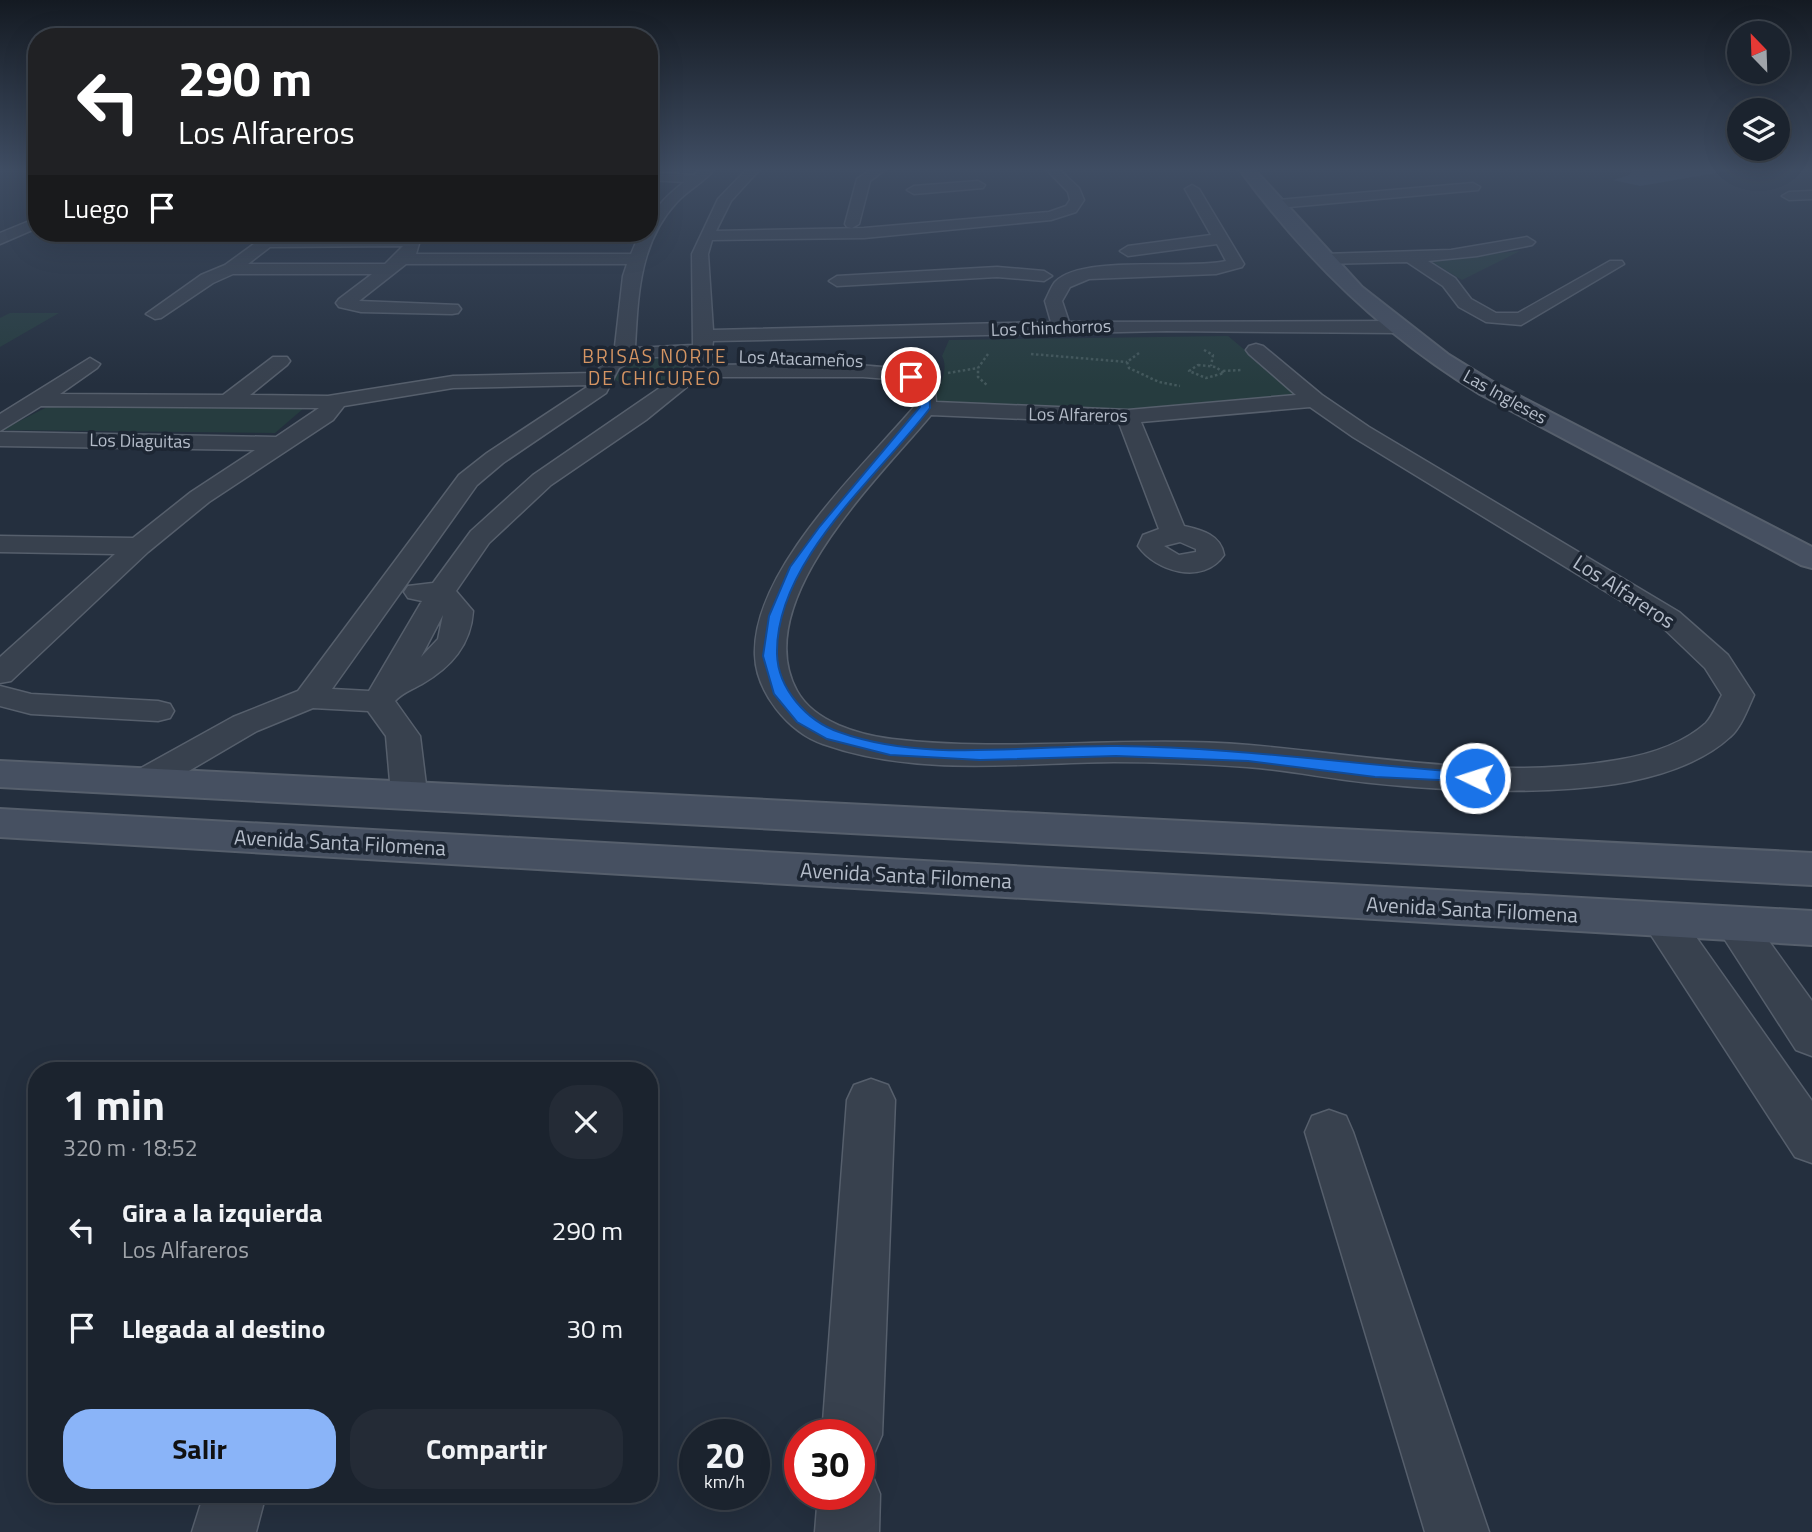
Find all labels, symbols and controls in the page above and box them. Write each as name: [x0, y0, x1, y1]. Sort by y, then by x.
north arrow: [1727, 21, 1790, 84]
map controls: [1727, 21, 1790, 161]
text: 290 m: [178, 40, 312, 115]
icon: left: [63, 56, 154, 147]
button: layers: [1727, 98, 1790, 161]
text: Los Alfareros: [178, 108, 355, 156]
text: Luego: [63, 189, 129, 228]
icon: arrive: [143, 189, 181, 227]
street label: Los Chinchorros: [990, 312, 1112, 343]
district label: BRISAS NORTE DE CHICUREO: [582, 341, 728, 392]
street label: Los Atacameños: [738, 343, 864, 374]
pin: [881, 347, 941, 407]
icon: arrive: [892, 358, 930, 396]
street label: Las Ingleses: [1458, 362, 1552, 431]
street label: Los Alfareros: [1028, 400, 1128, 429]
street label: Los Diaguitas: [89, 426, 191, 455]
street label: Los Alfareros: [1567, 546, 1682, 636]
position arrow: [1438, 741, 1512, 815]
street label: Avenida Santa Filomena: [233, 820, 447, 864]
street label: Avenida Santa Filomena: [799, 853, 1013, 897]
street label: Avenida Santa Filomena: [1365, 887, 1579, 931]
text: 1 min: [63, 1072, 165, 1136]
button: close: [549, 1085, 623, 1159]
text: 320 m · 18:52: [63, 1130, 198, 1165]
text: Gira a la izquierda: [122, 1193, 323, 1232]
icon: left: [63, 1211, 101, 1249]
text: 290 m: [552, 1211, 623, 1250]
text: Los Alfareros: [122, 1232, 249, 1267]
icon: arrive: [63, 1309, 101, 1347]
text: Llegada al destino: [122, 1309, 325, 1348]
text: 30 m: [566, 1309, 623, 1348]
button: Salir: [63, 1409, 336, 1489]
button: Compartir: [350, 1409, 623, 1489]
speed limit sign: 30: [784, 1419, 875, 1510]
text: 20: [705, 1428, 744, 1482]
text: km/h: [704, 1468, 745, 1495]

